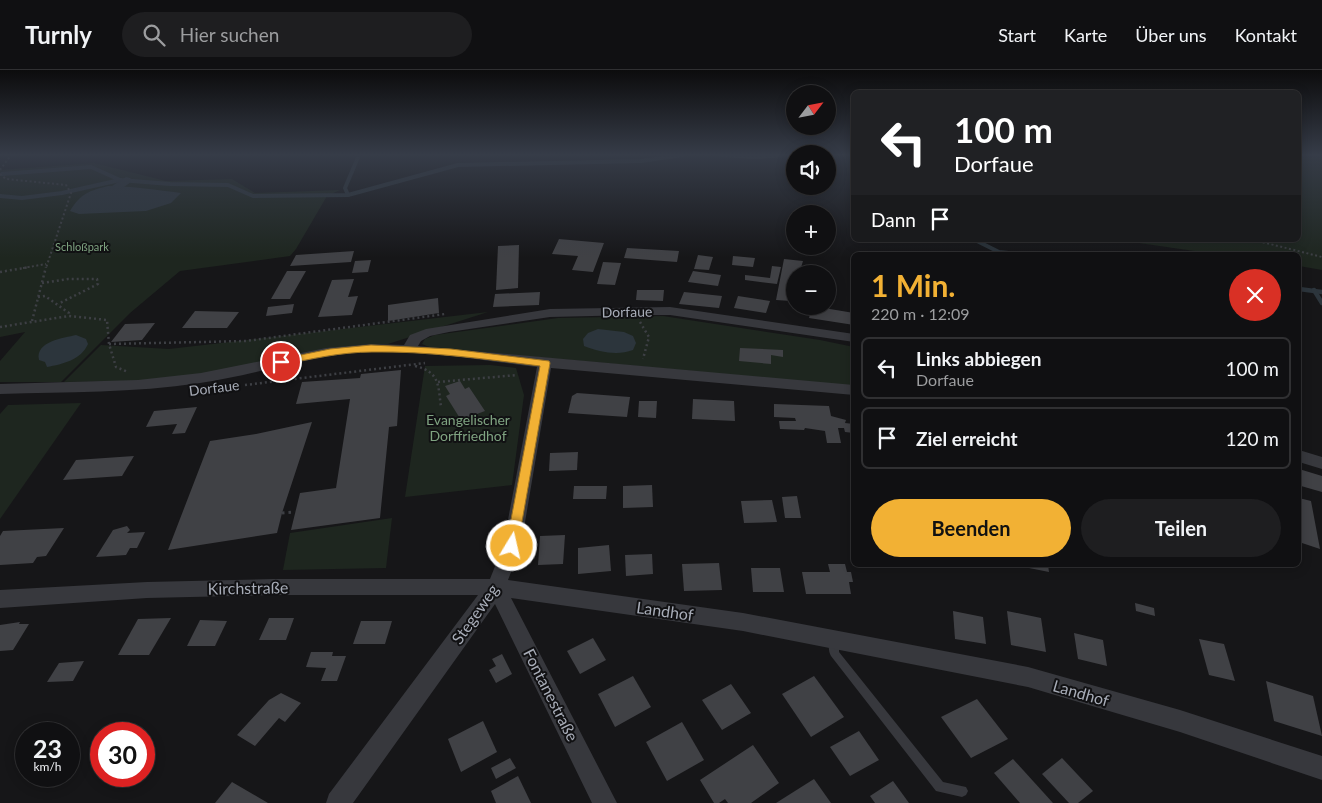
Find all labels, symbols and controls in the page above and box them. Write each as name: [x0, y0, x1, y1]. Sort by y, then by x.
search box: [122, 12, 472, 57]
text: Turnly: [25, 20, 92, 49]
icon: search: [140, 21, 168, 49]
text: Hier suchen: [180, 23, 279, 46]
text: Start: [998, 24, 1036, 46]
text: Karte: [1064, 24, 1107, 46]
text: Über uns: [1135, 24, 1207, 46]
text: Kontakt: [1235, 24, 1297, 46]
north arrow: [786, 85, 836, 135]
map controls: [786, 85, 836, 315]
text: 100 m: [954, 108, 1053, 150]
icon: left: [871, 110, 936, 175]
button: sound: [786, 145, 836, 195]
text: Dorfaue: [954, 150, 1034, 177]
button: +: [786, 205, 836, 255]
icon: arrive: [926, 205, 954, 233]
text: Dann: [871, 208, 916, 231]
park label: Schloßpark: [55, 240, 109, 253]
button: −: [786, 265, 836, 315]
text: 1 Min.: [871, 267, 956, 303]
button: close: [1229, 269, 1281, 321]
street label: Dorfaue: [602, 303, 652, 320]
text: 220 m · 12:09: [871, 304, 970, 323]
pin: [260, 341, 302, 383]
text: Links abbiegen: [916, 347, 1041, 370]
icon: arrive: [267, 348, 295, 376]
icon: left: [873, 354, 901, 382]
text: 100 m: [1225, 357, 1279, 380]
text: Dorfaue: [916, 370, 974, 389]
street label: Dorfaue: [188, 376, 240, 399]
park label: Evangelischer Dorffriedhof: [426, 411, 510, 444]
icon: arrive: [873, 424, 901, 452]
text: Ziel erreicht: [916, 427, 1018, 450]
text: 120 m: [1225, 427, 1279, 450]
button: Beenden: [871, 499, 1071, 557]
button: Teilen: [1081, 499, 1281, 557]
position arrow: [485, 519, 537, 571]
street label: Kirchstraße: [208, 577, 288, 598]
street label: Stegeweg: [447, 580, 502, 647]
street label: Landhof: [635, 597, 695, 624]
street label: Fontanestraße: [520, 645, 583, 744]
street label: Landhof: [1051, 675, 1112, 710]
speed limit sign: 30: [90, 722, 155, 787]
text: 23: [33, 733, 62, 763]
text: km/h: [33, 759, 62, 774]

